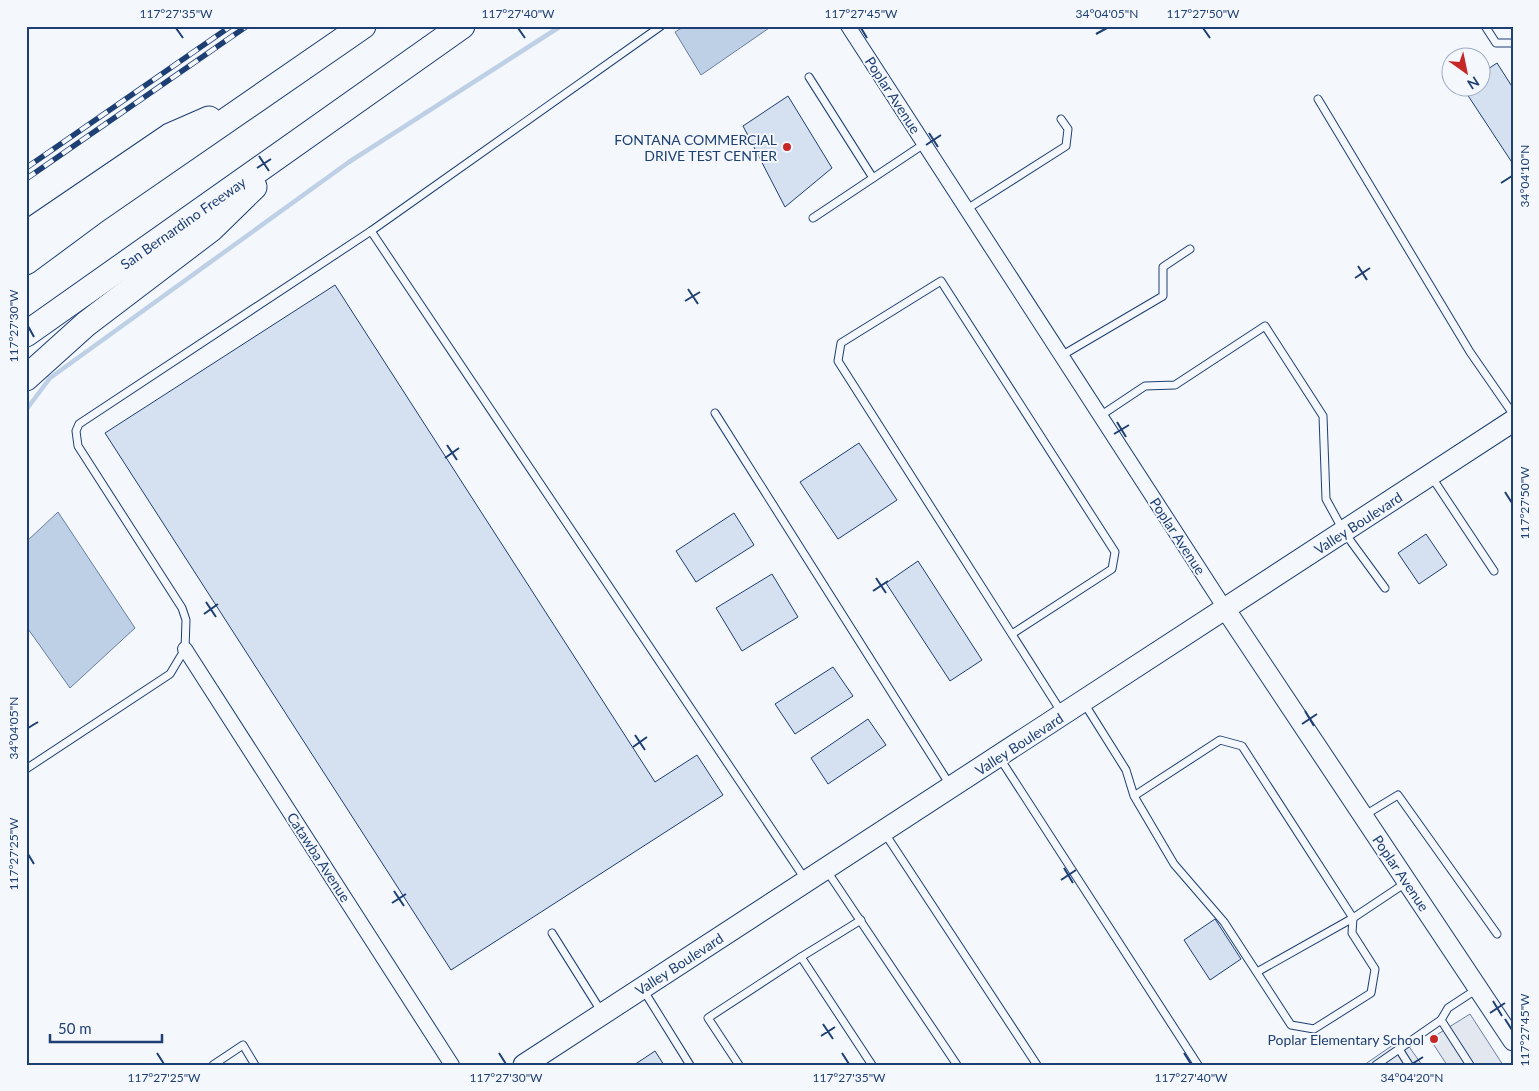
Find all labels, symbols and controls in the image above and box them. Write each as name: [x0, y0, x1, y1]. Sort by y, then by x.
text: 117°27'35"W: [139, 6, 213, 21]
text: 117°27'40"W: [481, 6, 555, 21]
text: 117°27'45"W: [824, 6, 898, 21]
text: 34°04'05"N: [1076, 6, 1138, 21]
text: 117°27'50"W: [1166, 6, 1240, 21]
north arrow: [1442, 48, 1492, 98]
street label: Poplar Avenue: [862, 53, 924, 137]
text: N: [1464, 73, 1483, 93]
place label: FONTANA COMMERCIAL DRIVE TEST CENTER: [614, 131, 777, 164]
marker: FONTANA COMMERCIAL DRIVE TEST CENTER: [781, 141, 793, 153]
text: 34°04'10"N: [1517, 145, 1532, 207]
street label: San Bernardino Freeway: [117, 173, 250, 273]
text: 117°27'30"W: [6, 289, 21, 363]
text: 117°27'50"W: [1517, 466, 1532, 540]
street label: Valley Boulevard: [1311, 488, 1405, 558]
street label: Poplar Avenue: [1147, 494, 1209, 578]
text: 34°04'05"N: [6, 697, 21, 759]
street label: Valley Boulevard: [972, 709, 1066, 779]
street label: Catawba Avenue: [284, 809, 354, 905]
text: 117°27'25"W: [6, 817, 21, 891]
street label: Poplar Avenue: [1369, 832, 1433, 914]
street label: Valley Boulevard: [632, 929, 726, 999]
text: 117°27'45"W: [1517, 993, 1532, 1067]
scale bar: [50, 1011, 162, 1043]
text: 50 m: [58, 1019, 92, 1037]
place label: Poplar Elementary School: [1267, 1031, 1424, 1048]
marker: Poplar Elementary School: [1428, 1033, 1440, 1045]
text: 117°27'25"W: [127, 1070, 201, 1085]
text: 117°27'30"W: [469, 1070, 543, 1085]
text: 117°27'35"W: [812, 1070, 886, 1085]
text: 117°27'40"W: [1154, 1070, 1228, 1085]
text: 34°04'20"N: [1381, 1070, 1443, 1085]

